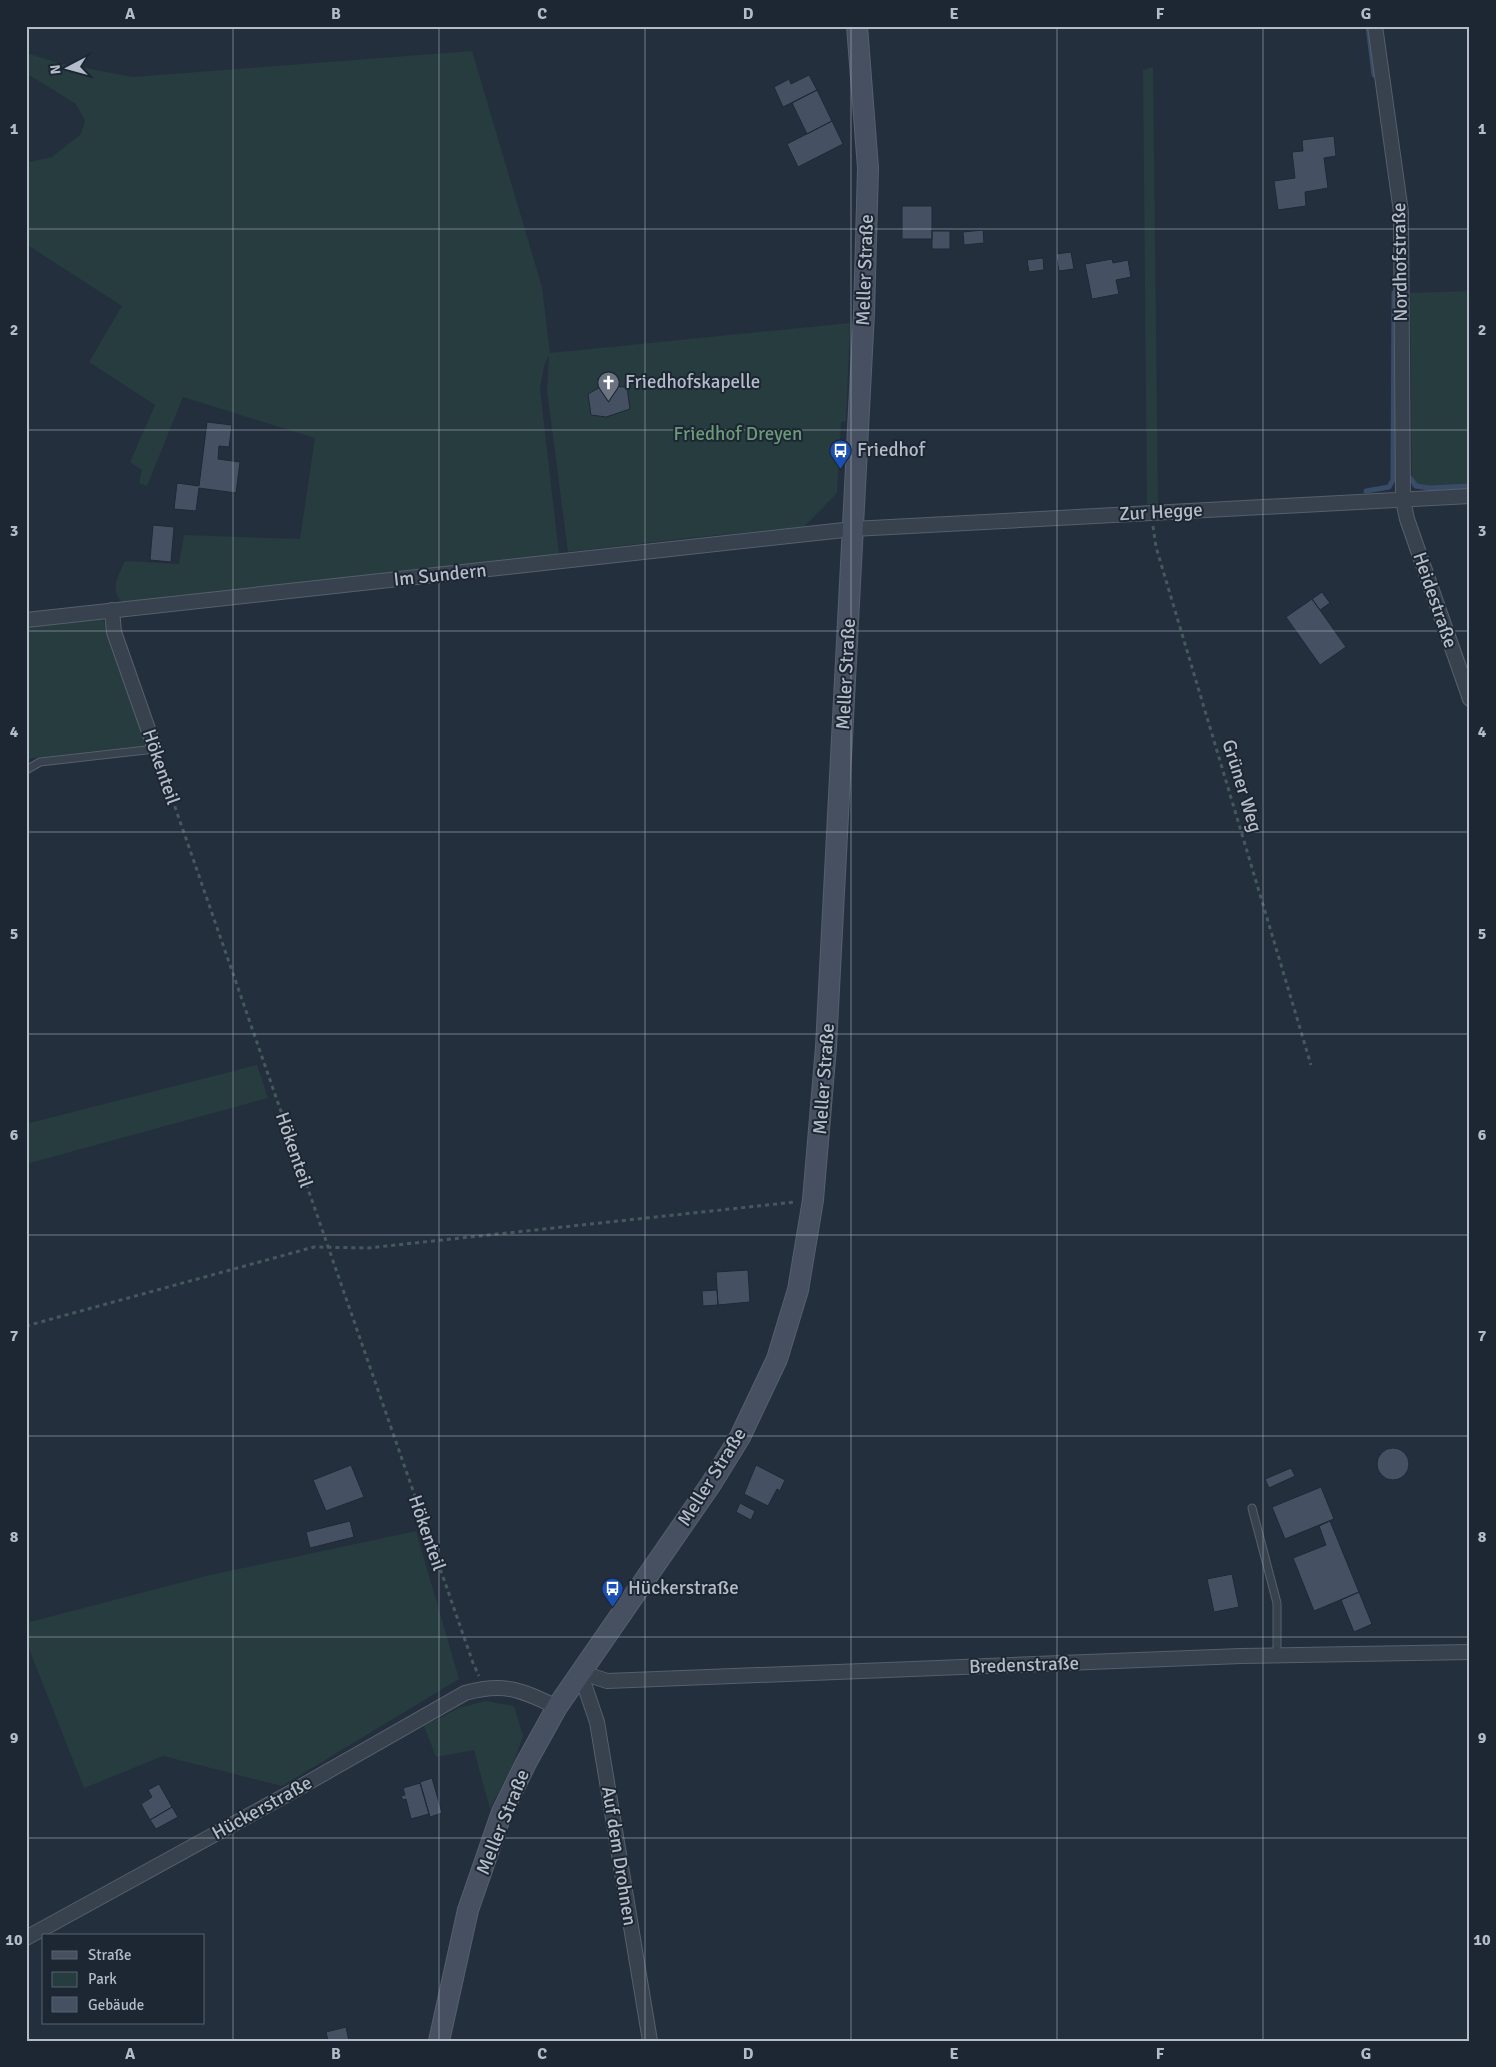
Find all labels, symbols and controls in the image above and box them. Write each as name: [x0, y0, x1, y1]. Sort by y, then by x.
text: A: [125, 4, 136, 24]
text: B: [331, 4, 341, 24]
text: C: [537, 4, 547, 24]
text: D: [743, 4, 754, 24]
text: E: [949, 4, 959, 24]
text: F: [1156, 4, 1165, 24]
text: G: [1361, 4, 1371, 24]
north arrow: [42, 42, 92, 92]
text: N: [47, 64, 65, 75]
text: 1: [10, 119, 19, 139]
text: 1: [1478, 119, 1487, 139]
street label: Nordhofstraße: [1387, 202, 1413, 322]
street label: Meller Straße: [851, 214, 879, 326]
text: 2: [10, 320, 18, 340]
text: 2: [1478, 320, 1486, 340]
church icon: Friedhofskapelle: [597, 370, 621, 401]
place label: Friedhofskapelle: [625, 370, 760, 394]
park label: Friedhof Dreyen: [674, 422, 802, 446]
bus stop icon: Friedhof: [829, 438, 853, 469]
place label: Friedhof: [857, 438, 927, 462]
street label: Zur Hegge: [1119, 498, 1203, 526]
text: 3: [10, 521, 18, 541]
text: 3: [1478, 521, 1486, 541]
street label: Heidestraße: [1407, 549, 1463, 651]
street label: Im Sundern: [392, 558, 488, 592]
street label: Meller Straße: [831, 618, 861, 730]
text: 4: [10, 722, 19, 742]
text: 4: [1478, 722, 1487, 742]
street label: Hökenteil: [137, 726, 185, 808]
street label: Grüner Weg: [1217, 737, 1267, 835]
text: 5: [10, 924, 18, 944]
text: 5: [1478, 924, 1486, 944]
street label: Meller Straße: [808, 1023, 840, 1135]
street label: Hökenteil: [270, 1109, 318, 1191]
text: 6: [10, 1125, 19, 1145]
text: 6: [1478, 1125, 1487, 1145]
text: 7: [10, 1326, 19, 1346]
text: 7: [1478, 1326, 1487, 1346]
street label: Meller Straße: [672, 1423, 752, 1531]
street label: Hökenteil: [403, 1492, 451, 1574]
text: 8: [10, 1527, 19, 1547]
text: 8: [1478, 1527, 1487, 1547]
bus stop icon: Hückerstraße: [600, 1576, 624, 1607]
place label: Hückerstraße: [628, 1576, 739, 1600]
street label: Bredenstraße: [969, 1651, 1079, 1679]
text: 9: [10, 1728, 19, 1748]
text: 9: [1478, 1728, 1487, 1748]
street label: Meller Straße: [471, 1766, 535, 1878]
street label: Hückerstraße: [208, 1771, 316, 1845]
street label: Auf dem Drohnen: [596, 1785, 642, 1927]
text: 10: [5, 1930, 23, 1950]
text: 10: [1473, 1930, 1491, 1950]
legend: [42, 1934, 205, 2024]
text: Straße: [88, 1946, 132, 1964]
text: Park: [88, 1970, 117, 1988]
text: Gebäude: [88, 1996, 144, 2014]
text: A: [125, 2044, 136, 2064]
text: B: [331, 2044, 341, 2064]
text: C: [537, 2044, 547, 2064]
text: D: [743, 2044, 754, 2064]
text: E: [949, 2044, 959, 2064]
text: F: [1156, 2044, 1165, 2064]
text: G: [1361, 2044, 1371, 2064]

